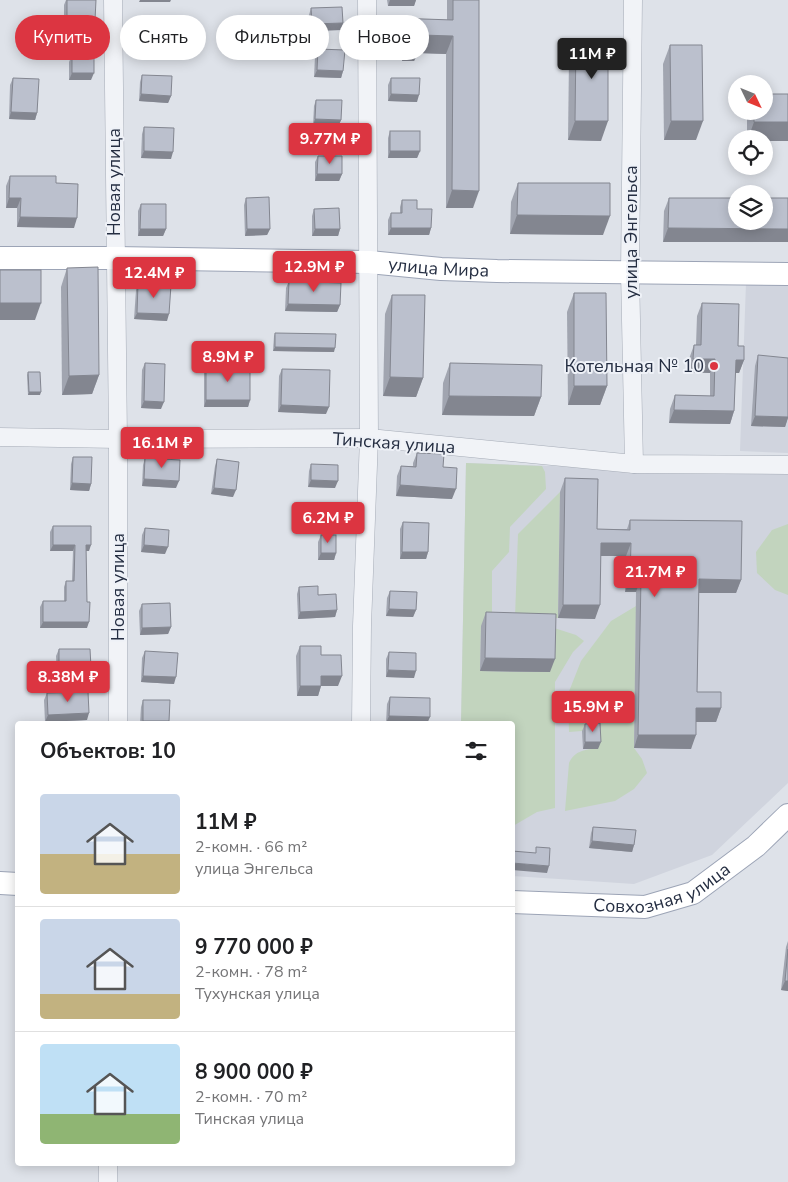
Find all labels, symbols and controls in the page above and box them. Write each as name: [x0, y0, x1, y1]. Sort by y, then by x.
chip: Купить: [15, 15, 110, 60]
chip: Снять: [120, 15, 206, 60]
chip: Фильтры: [216, 15, 329, 60]
chip: Новое: [339, 15, 429, 60]
pin: 11M ₽: [557, 38, 627, 80]
text: 11M ₽: [568, 43, 616, 65]
north arrow: [728, 75, 772, 120]
map controls: [728, 75, 773, 230]
pin: 9.77M ₽: [284, 122, 376, 165]
street label: Новая улица: [102, 128, 126, 236]
text: 9.77M ₽: [300, 128, 360, 150]
button: locate: [728, 130, 773, 175]
street label: улица Энгельса: [619, 165, 643, 299]
button: layers: [728, 185, 773, 230]
pin: 12.9M ₽: [268, 250, 360, 293]
street label: улица Мира: [387, 252, 490, 283]
pin: 12.4M ₽: [108, 256, 200, 299]
text: 12.9M ₽: [284, 256, 344, 278]
text: 12.4M ₽: [124, 262, 184, 284]
pin: 8.9M ₽: [187, 340, 269, 383]
text: 8.9M ₽: [203, 346, 253, 368]
place label: Котельная № 10: [564, 354, 704, 378]
marker: Котельная № 10: [708, 360, 720, 372]
pin: 16.1M ₽: [116, 426, 208, 469]
street label: Тинская улица: [332, 427, 456, 459]
text: 16.1M ₽: [132, 432, 192, 454]
pin: 6.2M ₽: [287, 502, 369, 544]
text: 6.2M ₽: [303, 507, 353, 529]
street label: Новая улица: [106, 533, 130, 641]
pin: 21.7M ₽: [609, 556, 701, 598]
text: 21.7M ₽: [625, 561, 685, 583]
pin: 8.38M ₽: [22, 660, 114, 703]
text: 8.38M ₽: [38, 666, 98, 688]
pin: 15.9M ₽: [547, 690, 639, 733]
text: 15.9M ₽: [563, 696, 623, 718]
text: Объектов: 10: [40, 737, 176, 765]
icon: filters: [462, 737, 490, 765]
text: 11M ₽: [195, 808, 257, 836]
icon: home: [80, 814, 140, 874]
text: 2-комн. · 66 m²: [195, 836, 307, 858]
street label: Совхозная улица: [593, 857, 735, 919]
text: улица Энгельса: [195, 858, 314, 880]
text: 9 770 000 ₽: [195, 933, 313, 961]
icon: home: [80, 939, 140, 999]
text: 2-комн. · 78 m²: [195, 961, 307, 983]
text: Тухунская улица: [195, 983, 320, 1005]
text: 8 900 000 ₽: [195, 1058, 313, 1086]
icon: home: [80, 1064, 140, 1124]
text: 2-комн. · 70 m²: [195, 1086, 307, 1108]
text: Тинская улица: [195, 1108, 304, 1130]

